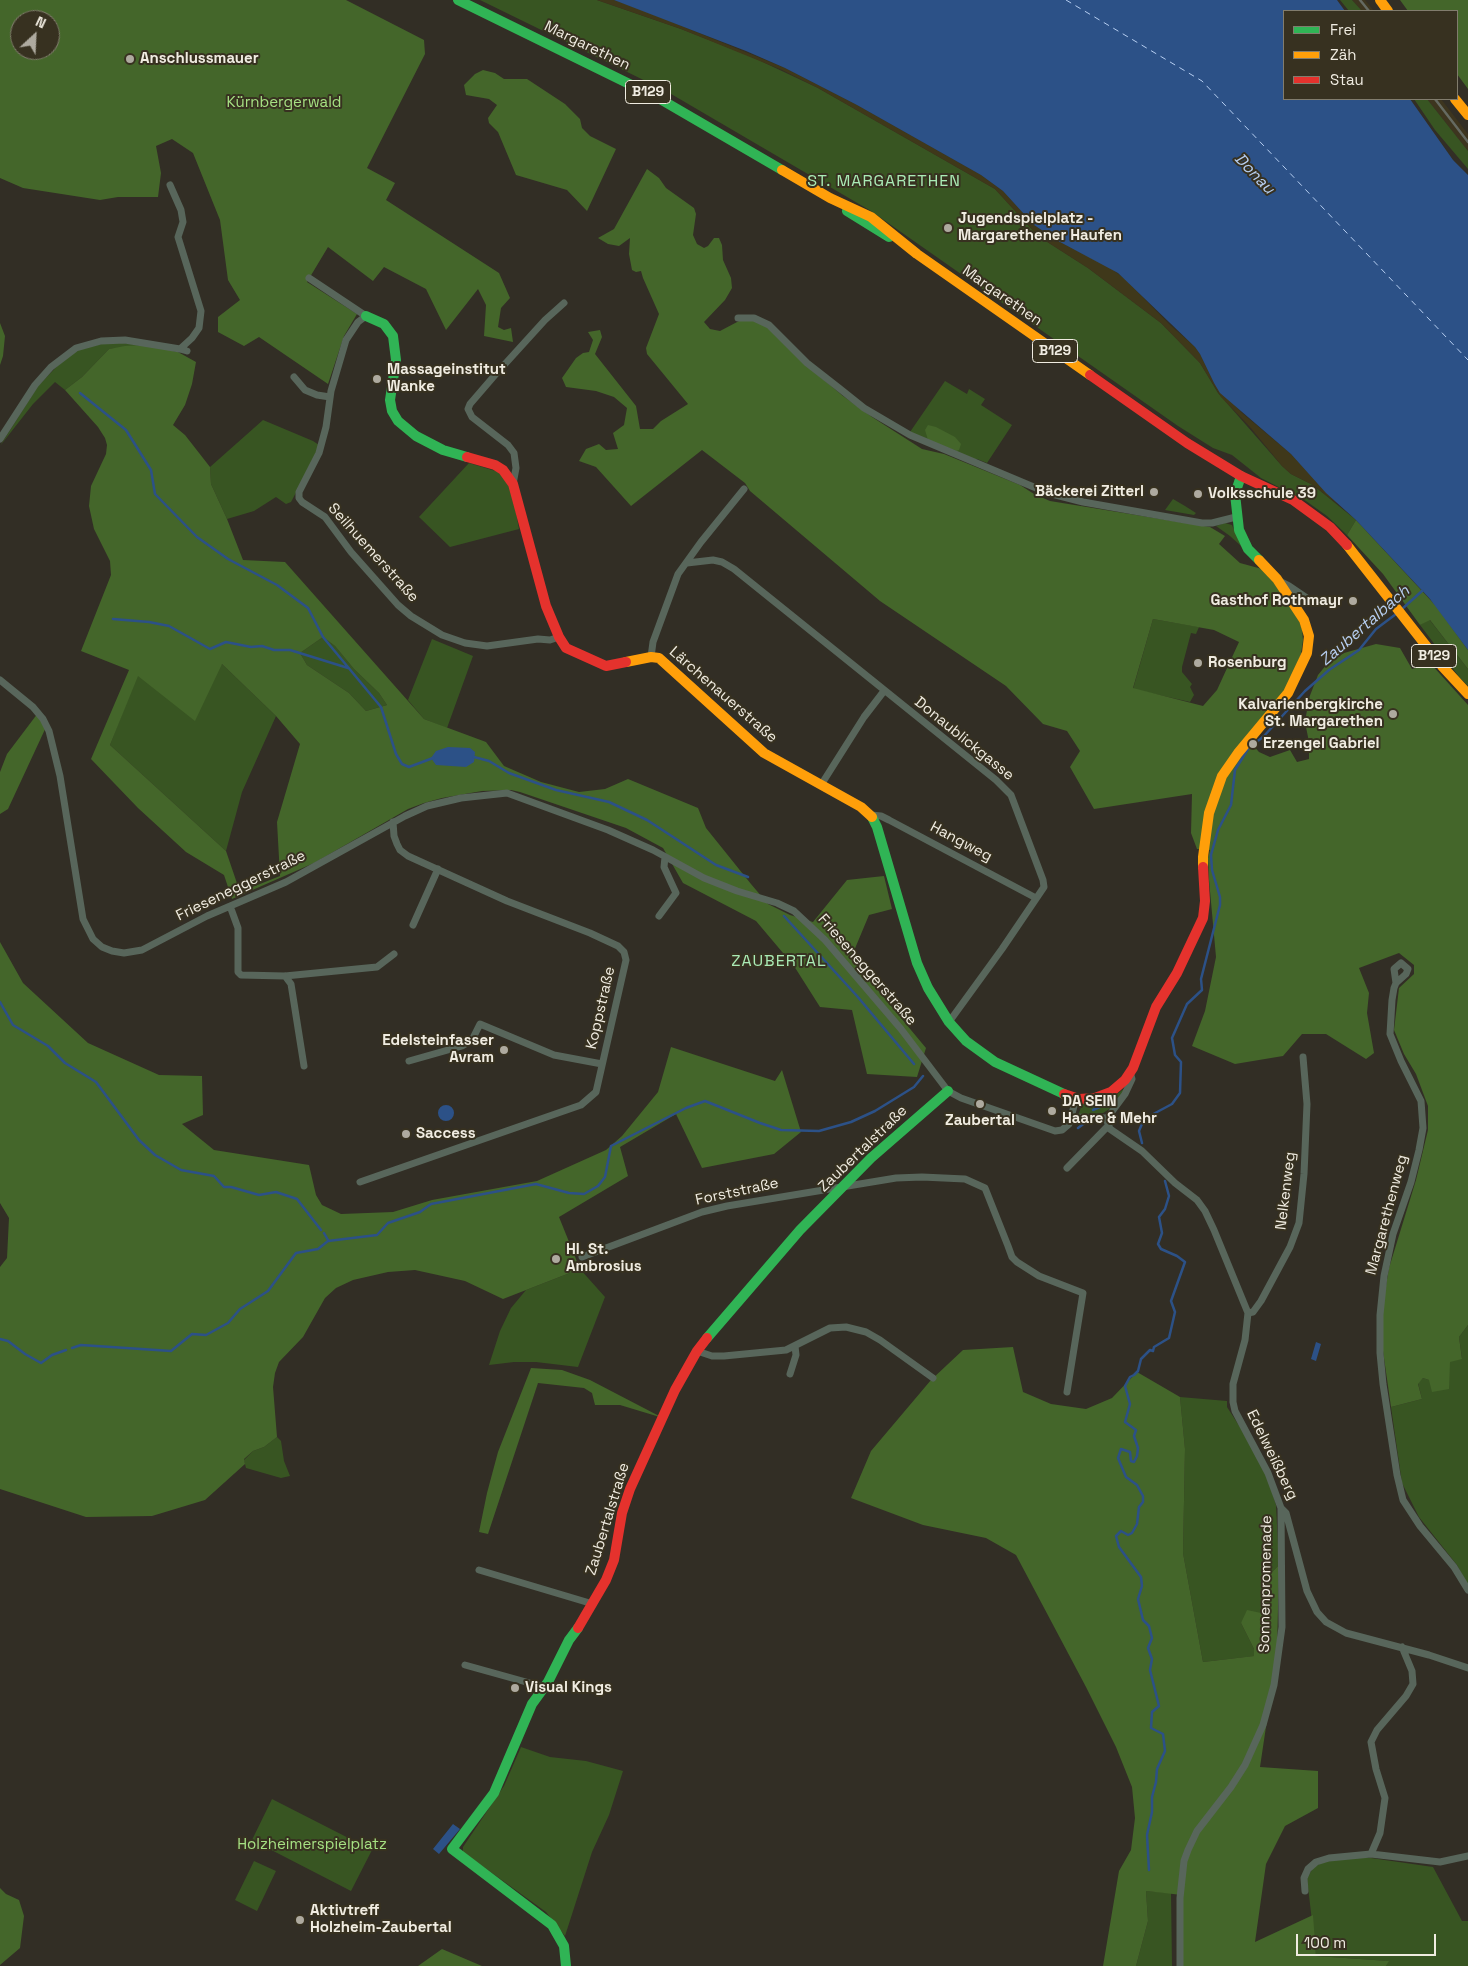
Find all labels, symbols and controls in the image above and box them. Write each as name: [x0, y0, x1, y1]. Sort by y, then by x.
north arrow: [10, 10, 60, 60]
legend: [1283, 10, 1458, 100]
text: N: [33, 12, 49, 32]
street label: Margarethen: [541, 17, 633, 75]
text: Frei: [1330, 20, 1356, 39]
text: Zäh: [1330, 45, 1356, 64]
place label: Anschlussmauer: [140, 50, 259, 68]
marker: Anschlussmauer: [124, 53, 136, 65]
text: Stau: [1330, 70, 1364, 89]
road number: B129: [626, 80, 670, 104]
park label: Kürnbergerwald: [227, 94, 341, 112]
water label: Donau: [1230, 150, 1278, 198]
district label: ST. MARGARETHEN: [805, 172, 963, 192]
place label: Jugendspielplatz - Margarethener Haufen: [958, 210, 1122, 245]
marker: Jugendspielplatz - Margarethener Haufen: [942, 222, 954, 234]
street label: Margarethen: [959, 262, 1045, 330]
road number: B129: [1032, 340, 1078, 362]
place label: Massageinstitut Wanke: [387, 361, 506, 396]
marker: Massageinstitut Wanke: [371, 373, 383, 385]
place label: Bäckerei Zitterl: [1035, 483, 1144, 501]
place label: Volksschule 39: [1208, 485, 1316, 503]
marker: Bäckerei Zitterl: [1148, 486, 1160, 498]
marker: Volksschule 39: [1192, 488, 1204, 500]
street label: Seilhuemerstraße: [324, 500, 422, 606]
water label: Zaubertalbach: [1316, 582, 1414, 670]
place label: Gasthof Rothmayr: [1210, 592, 1343, 610]
marker: Gasthof Rothmayr: [1347, 595, 1359, 607]
street label: Lärchenauerstraße: [665, 643, 781, 747]
road number: B129: [1412, 644, 1456, 668]
place label: Rosenburg: [1208, 654, 1286, 672]
marker: Rosenburg: [1192, 657, 1204, 669]
street label: Donaublickgasse: [911, 693, 1017, 785]
place label: Kalvarienbergkirche St. Margarethen: [1238, 696, 1383, 731]
marker: Kalvarienbergkirche St. Margarethen: [1387, 708, 1399, 720]
place label: Erzengel Gabriel: [1263, 735, 1380, 753]
marker: Erzengel Gabriel: [1247, 738, 1259, 750]
street label: Hangweg: [927, 818, 995, 866]
street label: Frieseneggerstraße: [173, 847, 309, 925]
street label: Frieseneggerstraße: [814, 911, 920, 1029]
district label: ZAUBERTAL: [730, 952, 828, 972]
street label: Koppstraße: [583, 965, 619, 1051]
place label: Edelsteinfasser Avram: [382, 1032, 494, 1067]
marker: Edelsteinfasser Avram: [498, 1044, 510, 1056]
place label: DA SEIN Haare & Mehr: [1062, 1093, 1157, 1128]
marker: Zaubertal: [974, 1098, 986, 1110]
street label: Zaubertalstraße: [815, 1102, 911, 1196]
marker: DA SEIN Haare & Mehr: [1046, 1105, 1058, 1117]
place label: Zaubertal: [945, 1112, 1015, 1130]
place label: Saccess: [416, 1125, 476, 1143]
marker: Saccess: [400, 1128, 412, 1140]
street label: Nelkenweg: [1272, 1151, 1300, 1231]
street label: Margarethenweg: [1362, 1153, 1412, 1277]
street label: Forststraße: [694, 1174, 780, 1210]
place label: Hl. St. Ambrosius: [566, 1241, 642, 1276]
marker: Hl. St. Ambrosius: [550, 1253, 562, 1265]
street label: Edelweißberg: [1242, 1407, 1302, 1503]
street label: Zaubertalstraße: [582, 1461, 634, 1577]
street label: Sonnenpromenade: [1256, 1515, 1276, 1653]
place label: Visual Kings: [525, 1679, 612, 1697]
marker: Visual Kings: [509, 1682, 521, 1694]
park label: Holzheimerspielplatz: [237, 1836, 387, 1854]
place label: Aktivtreff Holzheim-Zaubertal: [310, 1902, 452, 1937]
marker: Aktivtreff Holzheim-Zaubertal: [294, 1914, 306, 1926]
scale bar: [1298, 1924, 1438, 1956]
text: 100 m: [1304, 1933, 1346, 1952]

